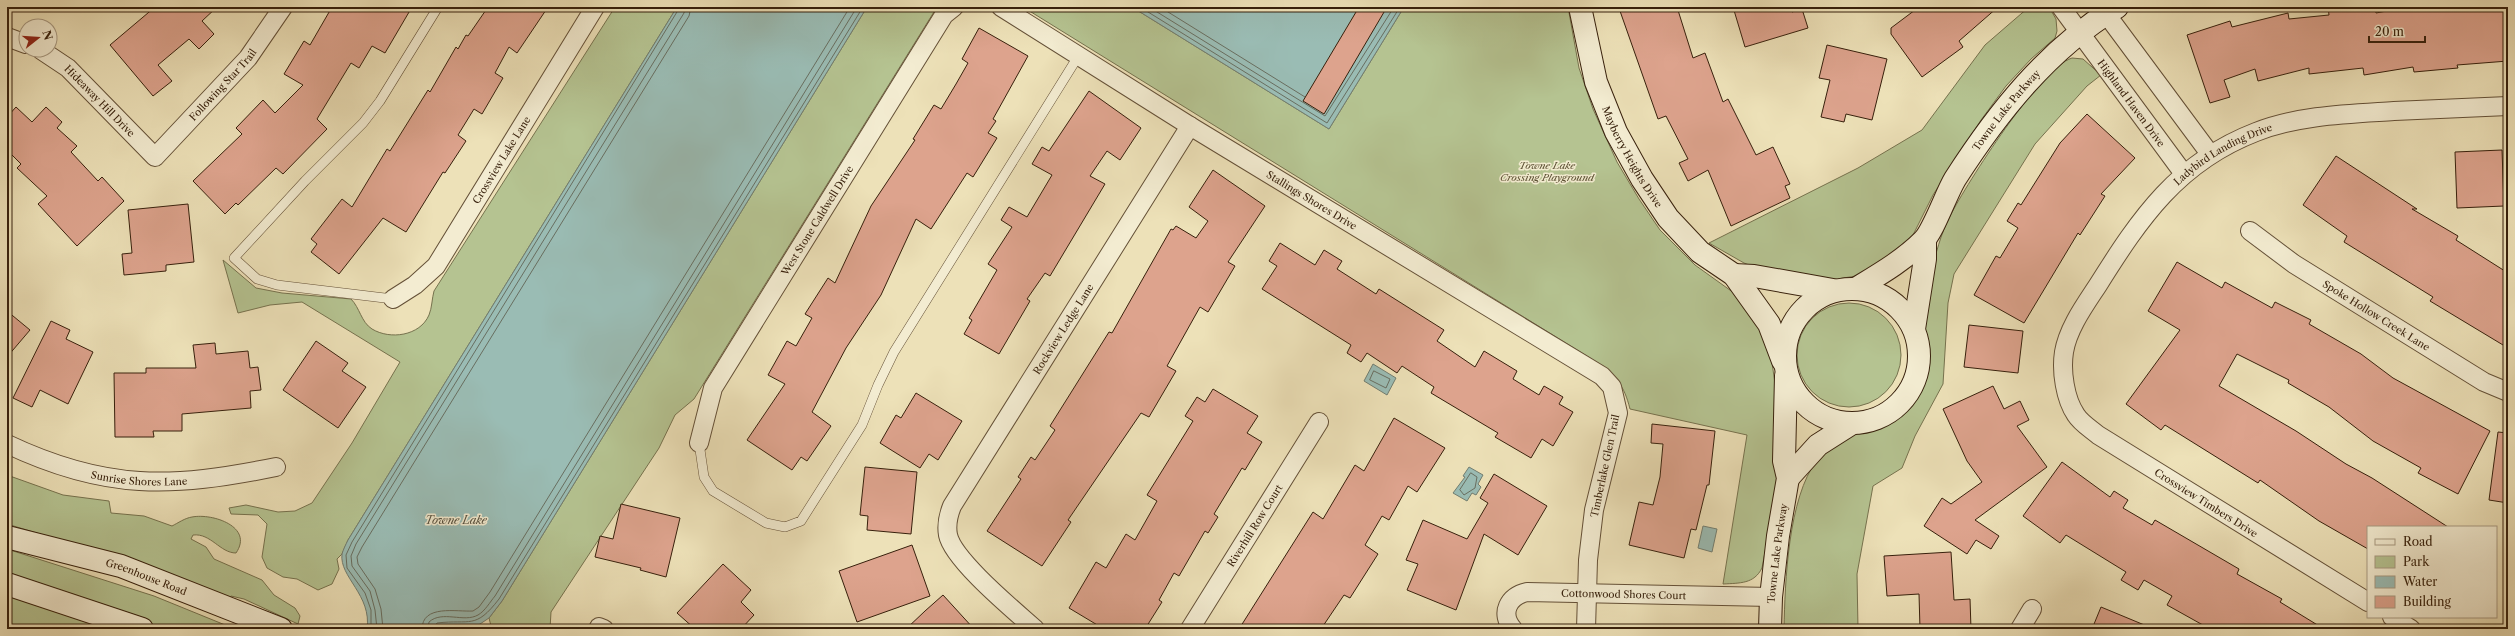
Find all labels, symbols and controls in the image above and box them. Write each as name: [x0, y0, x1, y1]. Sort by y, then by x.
north arrow: [18, 18, 58, 58]
scale bar: [2369, 18, 2425, 44]
text: 20 m: [2375, 24, 2404, 39]
text: N: [39, 28, 56, 42]
street label: Following Star Trail: [186, 46, 259, 123]
street label: Highland Haven Drive: [2095, 56, 2168, 150]
street label: Hideaway Hill Drive: [62, 62, 138, 140]
street label: Towne Lake Parkway: [1969, 66, 2043, 153]
street label: Mayberry Heights Drive: [1600, 104, 1666, 210]
street label: Crossview Lake Lane: [469, 113, 533, 206]
street label: Ladybird Landing Drive: [2171, 120, 2274, 188]
park label: Towne Lake Crossing Playground: [1500, 159, 1595, 184]
street label: West Stone Caldwell Drive: [777, 163, 856, 278]
street label: Stallings Shores Drive: [1264, 168, 1360, 233]
street label: Spoke Hollow Creek Lane: [2320, 277, 2433, 354]
street label: Rockview Ledge Lane: [1030, 281, 1096, 376]
street label: Timberlake Glen Trail: [1588, 413, 1622, 519]
street label: Crossview Timbers Drive: [2152, 466, 2260, 540]
street label: Sunrise Shores Lane: [90, 468, 188, 488]
street label: Riverhill Row Court: [1224, 481, 1285, 569]
street label: Towne Lake Parkway: [1764, 502, 1790, 604]
water label: Towne Lake: [425, 513, 487, 527]
legend: [2367, 526, 2497, 618]
text: Road: [2403, 534, 2433, 549]
text: Park: [2403, 554, 2430, 569]
street label: Greenhouse Road: [104, 556, 189, 598]
text: Water: [2402, 574, 2437, 589]
street label: Cottonwood Shores Court: [1561, 586, 1687, 602]
text: Building: [2403, 594, 2451, 609]

